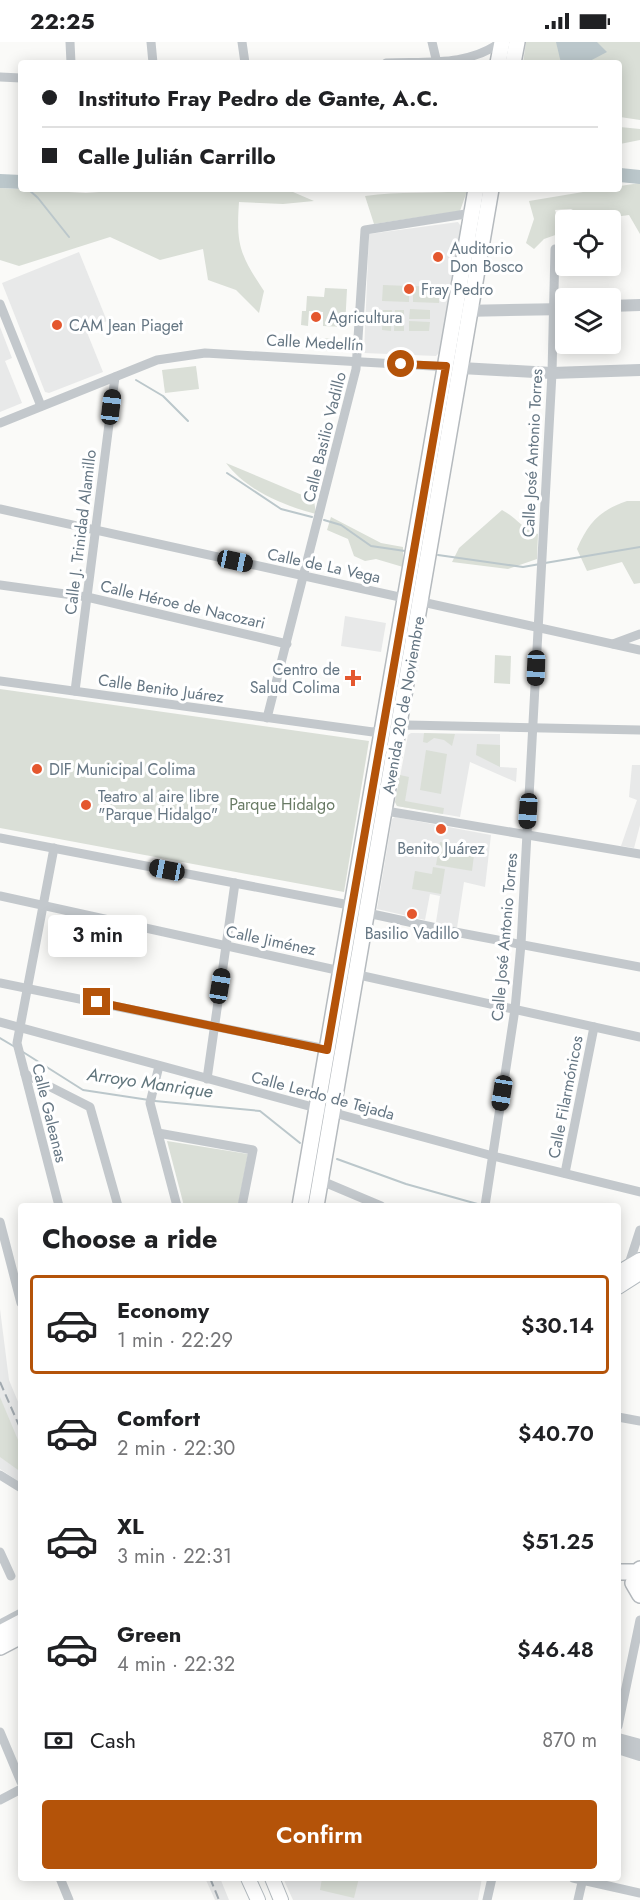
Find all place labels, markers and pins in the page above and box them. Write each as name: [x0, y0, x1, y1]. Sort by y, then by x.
place label: Auditorio Don Bosco: [450, 237, 524, 278]
marker: Auditorio Don Bosco: [431, 250, 445, 264]
place label: Fray Pedro: [421, 278, 494, 301]
marker: Fray Pedro: [402, 282, 416, 296]
place label: Agricultura: [328, 306, 402, 329]
marker: Agricultura: [309, 310, 323, 324]
place label: CAM Jean Piaget: [69, 314, 183, 337]
marker: CAM Jean Piaget: [50, 318, 64, 332]
place label: Centro de Salud Colima: [250, 658, 340, 699]
marker: Centro de Salud Colima: [344, 669, 362, 687]
place label: DIF Municipal Colima: [49, 758, 195, 781]
marker: DIF Municipal Colima: [30, 762, 44, 776]
place label: Teatro al aire libre "Parque Hidalgo": [98, 785, 219, 826]
marker: Teatro al aire libre "Parque Hidalgo": [79, 798, 93, 812]
marker: Benito Juárez: [434, 822, 448, 836]
place label: Benito Juárez: [397, 837, 485, 860]
marker: Basilio Vadillo: [405, 907, 419, 921]
place label: Basilio Vadillo: [365, 922, 460, 945]

